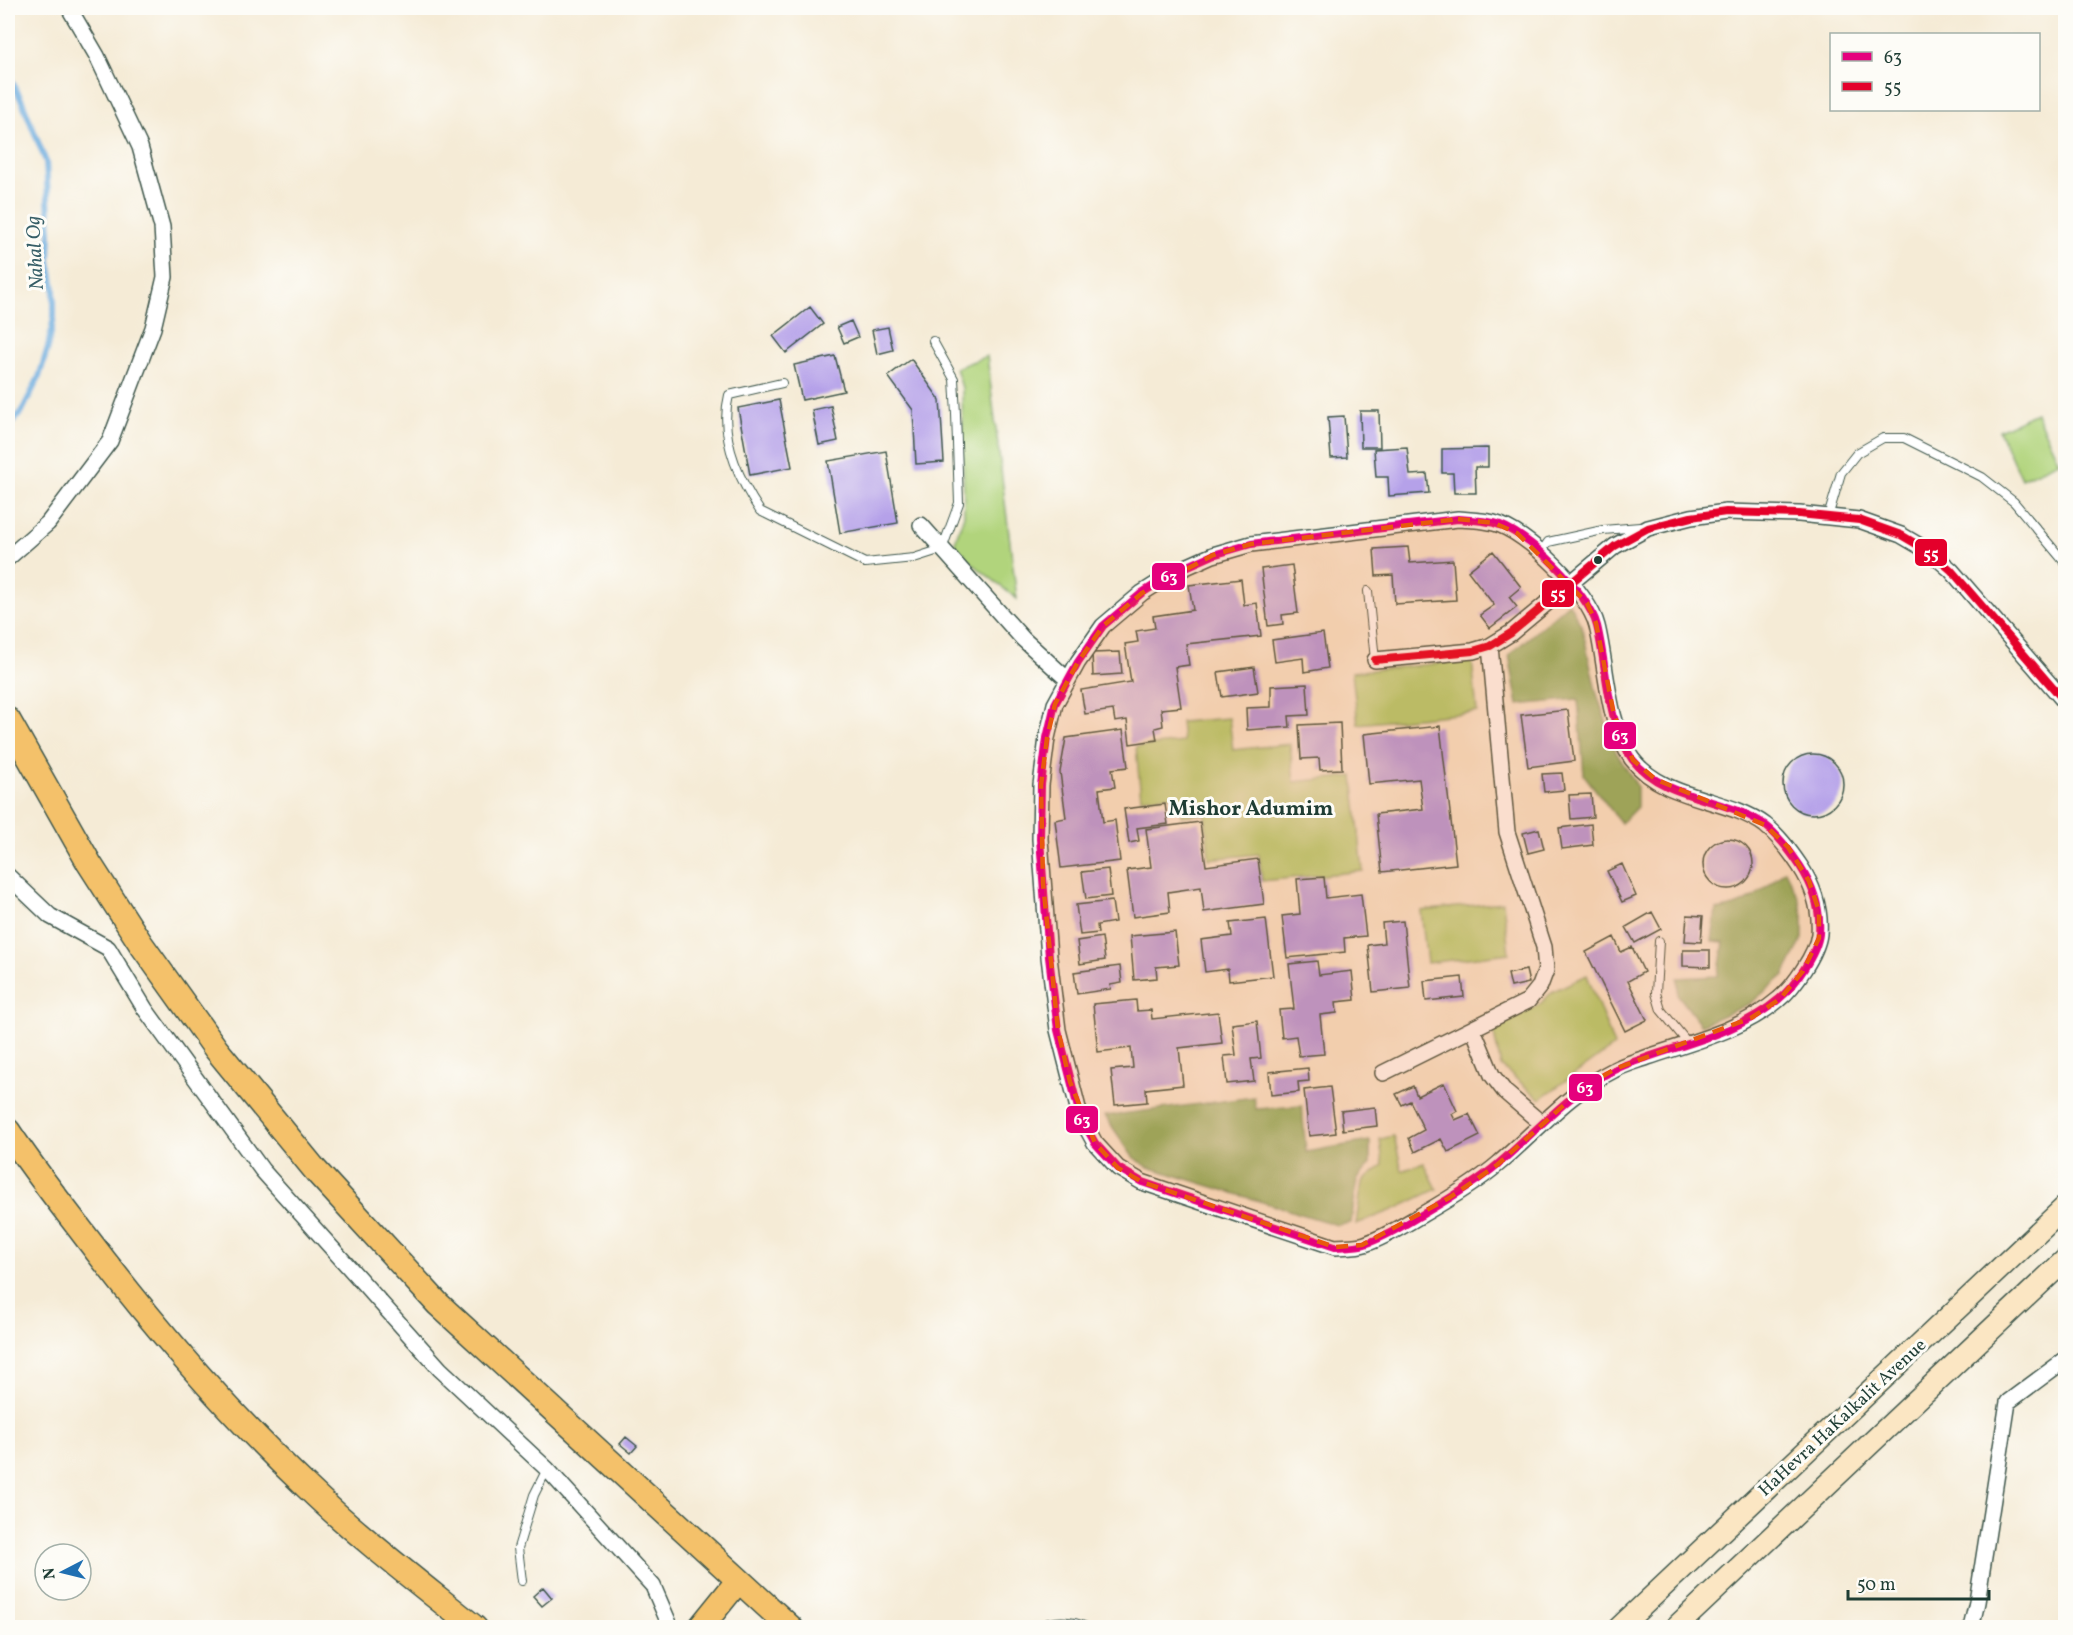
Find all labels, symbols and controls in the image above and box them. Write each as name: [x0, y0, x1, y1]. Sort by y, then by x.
legend: [1830, 33, 2040, 111]
text: 63: [1884, 46, 1902, 71]
text: 55: [1884, 76, 1901, 101]
water label: Nahal Og: [20, 215, 52, 291]
line badge: 55: [1914, 538, 1948, 567]
text: 55: [1923, 544, 1939, 566]
unlabelled marker: [1592, 554, 1604, 566]
line badge: 63: [1151, 562, 1186, 591]
text: 63: [1161, 567, 1177, 589]
line badge: 55: [1541, 579, 1575, 608]
text: 55: [1550, 584, 1566, 606]
line badge: 63: [1603, 721, 1637, 750]
text: 63: [1612, 726, 1628, 748]
district label: Mishor Adumim: [1169, 795, 1333, 824]
line badge: 63: [1568, 1073, 1603, 1102]
text: 63: [1577, 1078, 1593, 1100]
line badge: 63: [1065, 1105, 1099, 1134]
text: 63: [1074, 1110, 1090, 1132]
street label: HaHevra HaKalkalit Avenue: [1754, 1333, 1933, 1503]
north arrow: [33, 1542, 93, 1602]
scale bar: [1848, 1563, 1989, 1601]
text: N: [38, 1566, 62, 1581]
text: 50 m: [1857, 1573, 1896, 1598]

